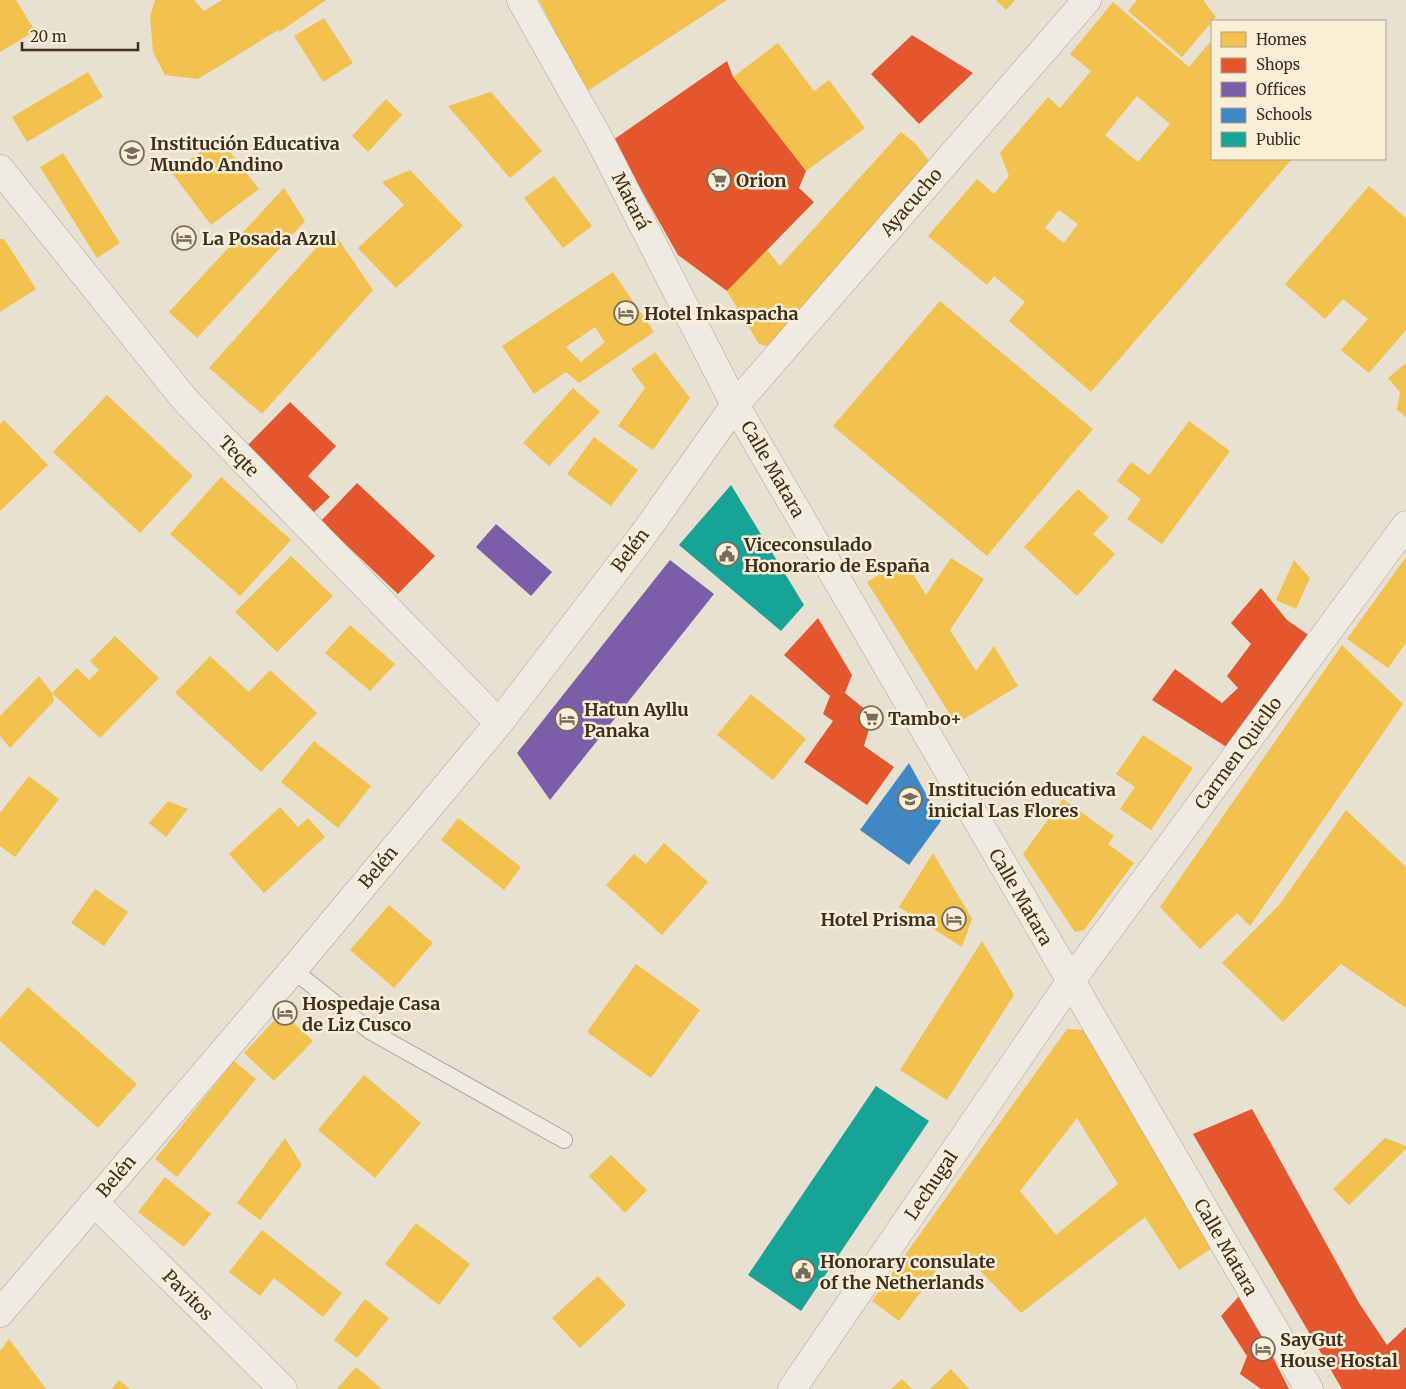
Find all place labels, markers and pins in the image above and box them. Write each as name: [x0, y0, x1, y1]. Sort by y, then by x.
place label: Institución Educativa Mundo Andino: [150, 132, 340, 176]
school or university icon: Institución Educativa Mundo Andino: [119, 140, 145, 166]
supermarket icon: Orion: [706, 167, 732, 193]
place label: Orion: [736, 169, 787, 192]
hotel icon: La Posada Azul: [171, 225, 197, 251]
place label: La Posada Azul: [202, 227, 336, 250]
hotel icon: Hotel Inkaspacha: [613, 300, 639, 326]
place label: Hotel Inkaspacha: [644, 302, 799, 325]
place label: Viceconsulado Honorario de España: [743, 533, 930, 577]
public building icon: Viceconsulado Honorario de España: [714, 541, 740, 567]
place label: Hatun Ayllu Panaka: [584, 698, 689, 742]
supermarket icon: Tambo+: [858, 705, 884, 731]
hotel icon: Hatun Ayllu Panaka: [554, 706, 580, 732]
place label: Tambo+: [888, 707, 962, 730]
place label: Institución educativa inicial Las Flores: [928, 778, 1116, 822]
school or university icon: Institución educativa inicial Las Flores: [897, 786, 923, 812]
hotel icon: Hotel Prisma: [941, 906, 967, 932]
place label: Hotel Prisma: [820, 908, 936, 931]
place label: Hospedaje Casa de Liz Cusco: [302, 992, 440, 1036]
hotel icon: Hospedaje Casa de Liz Cusco: [272, 1000, 298, 1026]
place label: Honorary consulate of the Netherlands: [820, 1250, 996, 1294]
public building icon: Honorary consulate of the Netherlands: [790, 1258, 816, 1284]
place label: SayGut House Hostal: [1280, 1328, 1398, 1372]
hotel icon: SayGut House Hostal: [1250, 1336, 1276, 1362]

